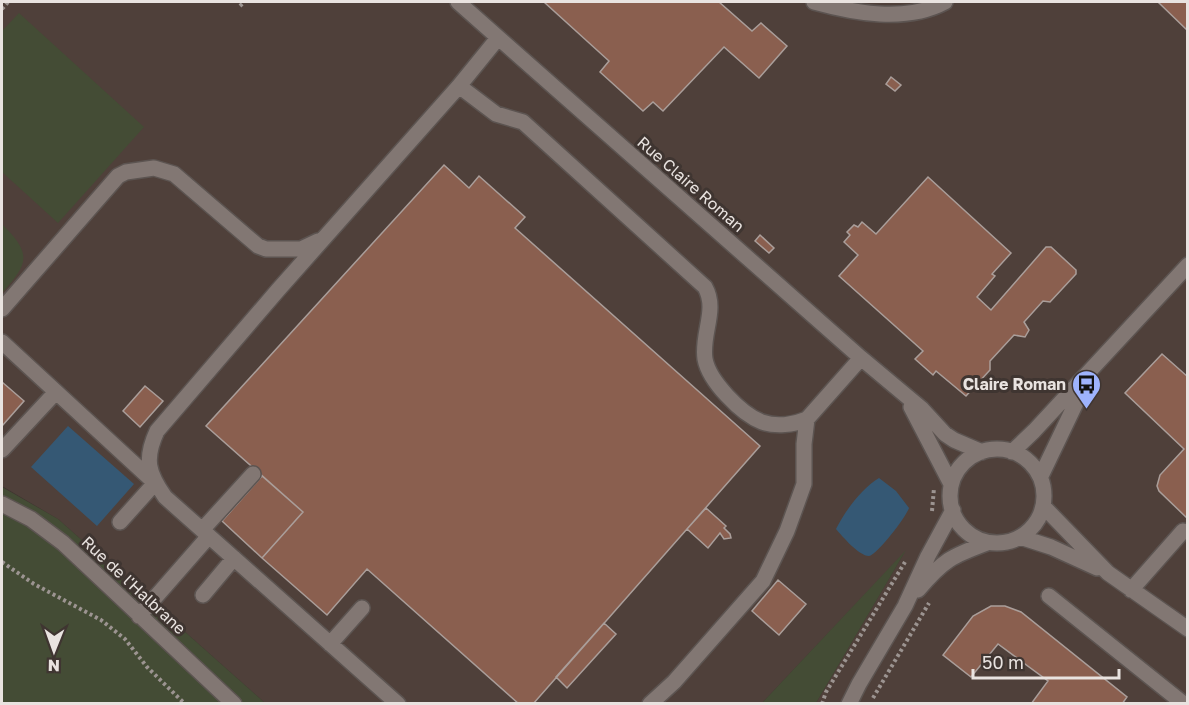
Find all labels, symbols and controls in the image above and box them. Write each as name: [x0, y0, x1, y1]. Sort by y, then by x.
street label: Rue Claire Roman: [633, 132, 749, 236]
bus stop icon: Claire Roman: [1071, 368, 1103, 410]
place label: Claire Roman: [963, 374, 1066, 394]
street label: Rue de l'Halbrane: [78, 532, 190, 638]
north arrow: [24, 621, 84, 681]
scale bar: [973, 642, 1118, 680]
text: 50 m: [982, 651, 1024, 673]
text: N: [47, 656, 60, 676]

